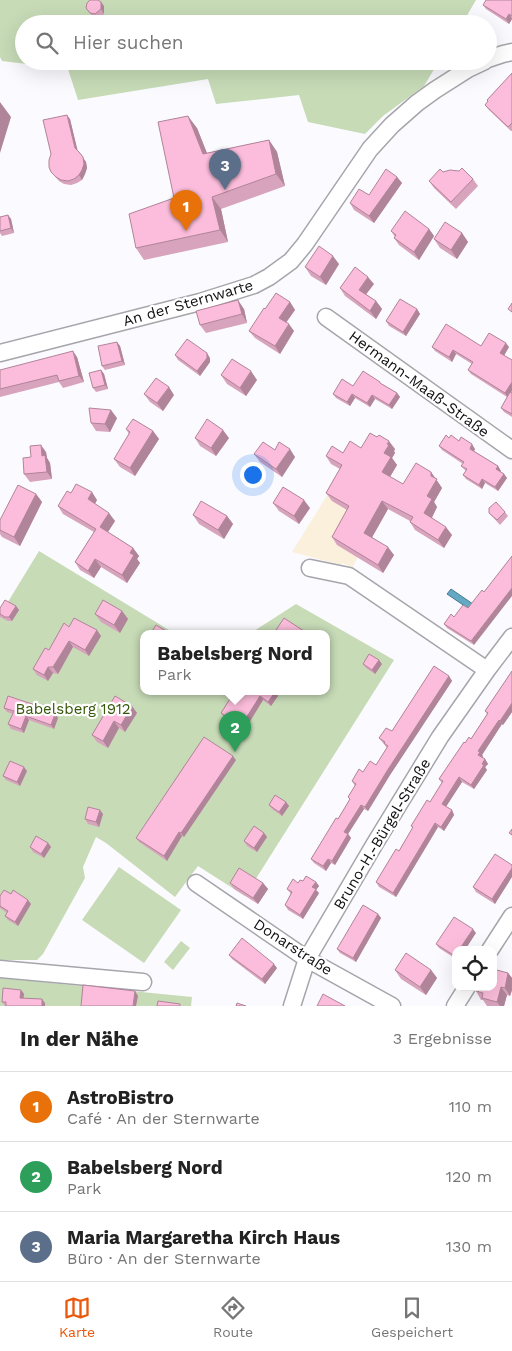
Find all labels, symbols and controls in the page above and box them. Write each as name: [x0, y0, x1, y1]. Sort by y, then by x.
search box: [15, 15, 497, 70]
icon: search: [33, 29, 61, 57]
text: Hier suchen: [73, 31, 184, 54]
pin: 3: [209, 149, 241, 190]
pin: 1: [170, 190, 202, 231]
street label: An der Sternwarte: [121, 276, 255, 330]
street label: Hermann-Maaß-Straße: [345, 327, 493, 441]
your location: [240, 462, 266, 488]
popup: [140, 630, 330, 695]
text: Babelsberg Nord: [157, 642, 313, 665]
text: Park: [157, 665, 192, 684]
park label: Babelsberg 1912: [15, 700, 131, 718]
pin: 2: [219, 711, 251, 752]
street label: Bruno-H.-Bürgel-Straße: [330, 755, 434, 913]
street label: Donarstraße: [250, 915, 336, 979]
map controls: [452, 946, 497, 991]
button: locate: [452, 946, 497, 991]
text: In der Nähe: [20, 1026, 139, 1051]
text: 3 Ergebnisse: [393, 1029, 492, 1048]
text: AstroBistro: [67, 1086, 174, 1109]
text: 1: [33, 1097, 39, 1116]
text: 110 m: [449, 1097, 492, 1116]
text: Café · An der Sternwarte: [67, 1109, 260, 1128]
text: Babelsberg Nord: [67, 1156, 223, 1179]
text: 2: [31, 1167, 41, 1186]
text: 120 m: [446, 1167, 492, 1186]
text: Park: [67, 1179, 101, 1198]
text: Maria Margaretha Kirch Haus: [67, 1226, 340, 1249]
text: 3: [31, 1237, 41, 1256]
text: 130 m: [446, 1237, 492, 1256]
text: Büro · An der Sternwarte: [67, 1249, 261, 1268]
tab: Karte: [59, 1294, 95, 1340]
tab: Route: [213, 1294, 253, 1340]
tab: Gespeichert: [371, 1294, 453, 1340]

